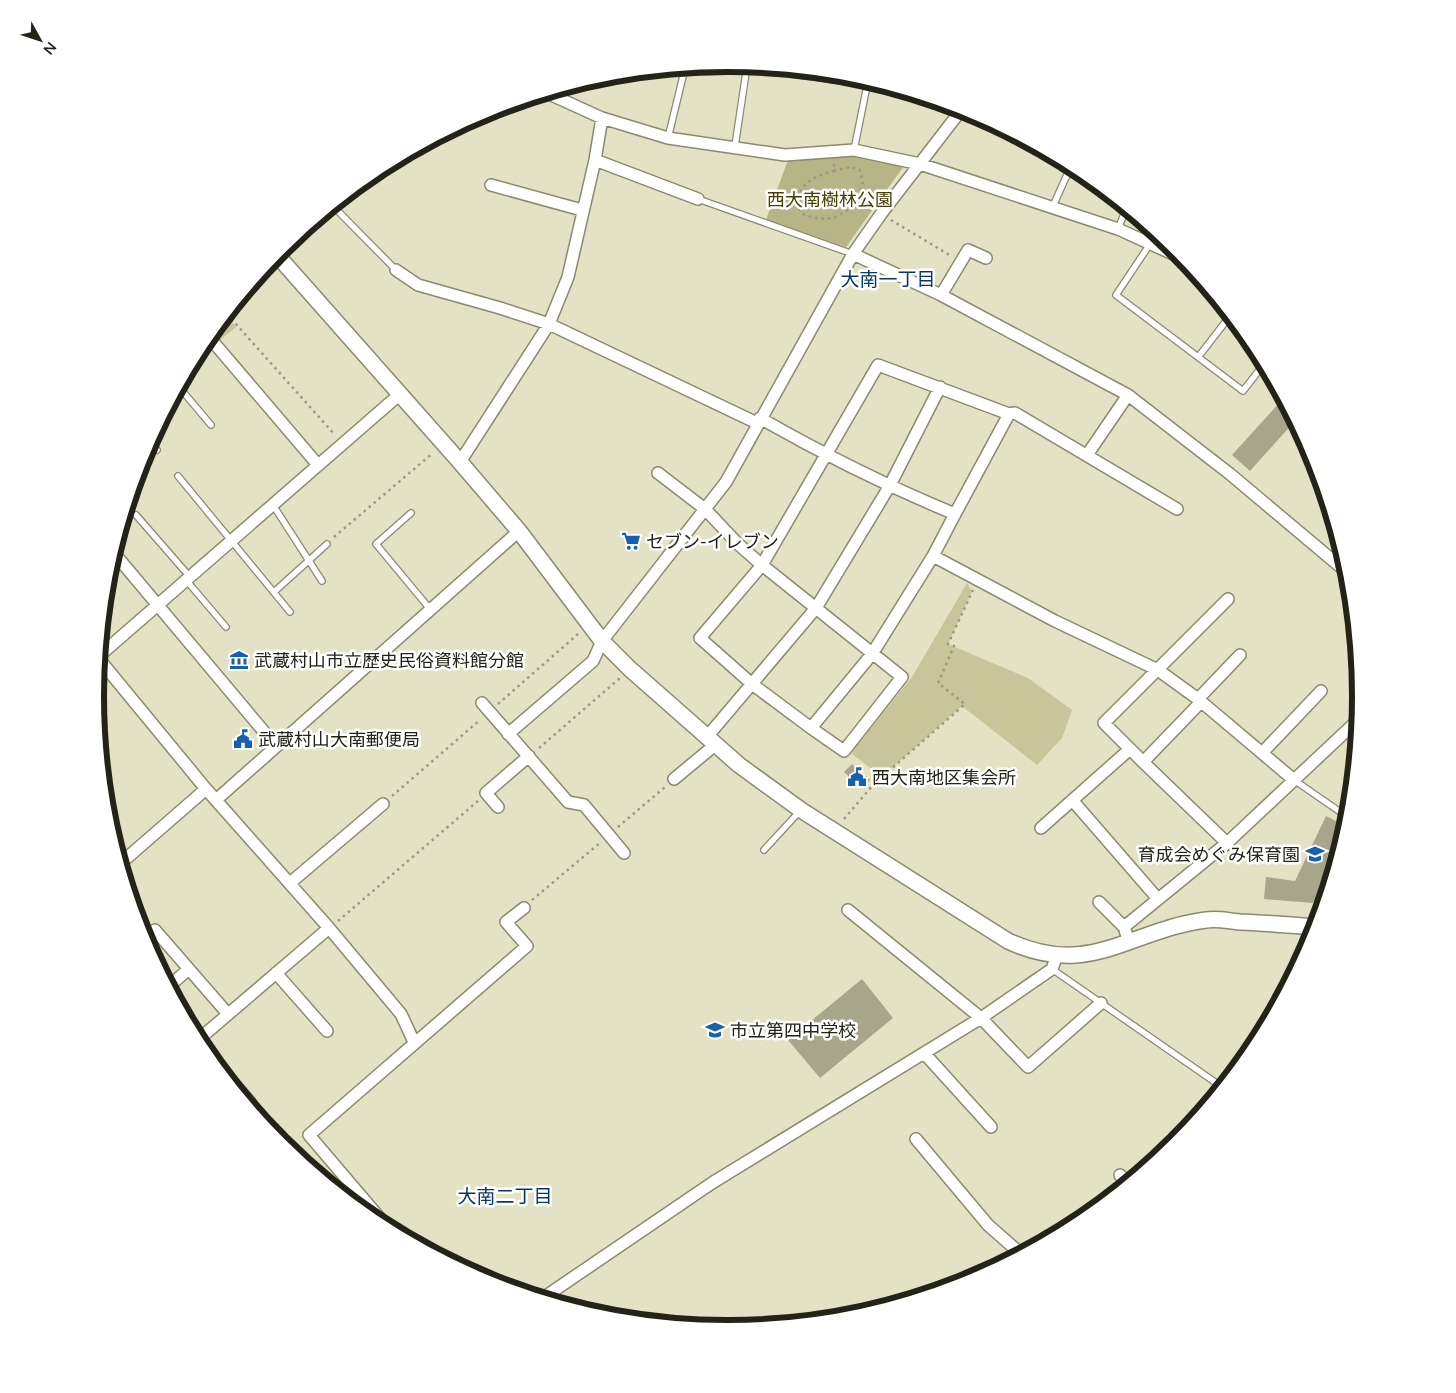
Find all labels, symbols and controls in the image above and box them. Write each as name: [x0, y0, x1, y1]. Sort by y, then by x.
north arrow: [15, 15, 65, 65]
text: N: [40, 39, 60, 58]
park label: 西大南樹林公園: [767, 188, 893, 210]
district label: 大南一丁目: [840, 267, 936, 290]
supermarket icon: セブン-イレブン: [620, 530, 642, 552]
place label: セブン-イレブン: [646, 530, 779, 552]
museum icon: 武蔵村山市立歴史民俗資料館分館: [228, 649, 250, 671]
place label: 武蔵村山市立歴史民俗資料館分館: [254, 649, 524, 671]
public building icon: 武蔵村山大南郵便局: [232, 728, 254, 750]
place label: 武蔵村山大南郵便局: [258, 728, 420, 750]
public building icon: 西大南地区集会所: [846, 766, 868, 788]
place label: 西大南地区集会所: [872, 766, 1016, 788]
place label: 育成会めぐみ保育園: [1137, 843, 1300, 865]
school or university icon: 育成会めぐみ保育園: [1304, 843, 1326, 865]
school or university icon: 市立第四中学校: [704, 1019, 726, 1041]
place label: 市立第四中学校: [730, 1019, 856, 1041]
district label: 大南二丁目: [457, 1184, 553, 1207]

